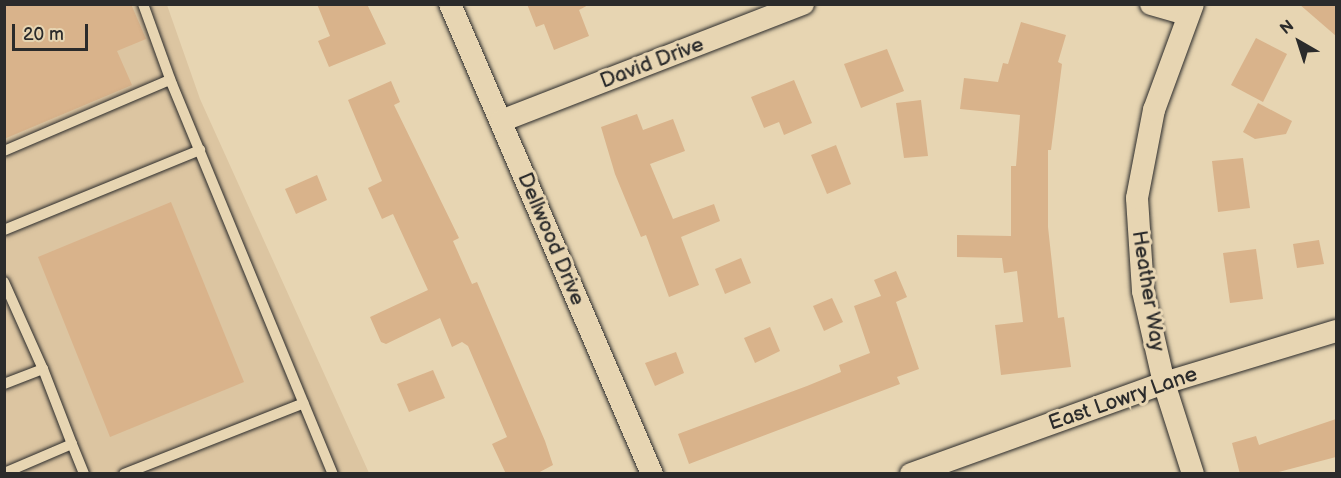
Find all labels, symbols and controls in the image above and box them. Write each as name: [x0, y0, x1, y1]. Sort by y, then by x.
scale bar: [15, 12, 92, 50]
north arrow: [1269, 12, 1329, 72]
text: N: [1277, 16, 1298, 39]
text: 20 m: [23, 24, 64, 45]
street label: David Drive: [597, 32, 707, 94]
street label: Dellwood Drive: [512, 169, 590, 309]
street label: Heather Way: [1126, 228, 1170, 354]
street label: East Lowry Lane: [1045, 362, 1201, 436]

